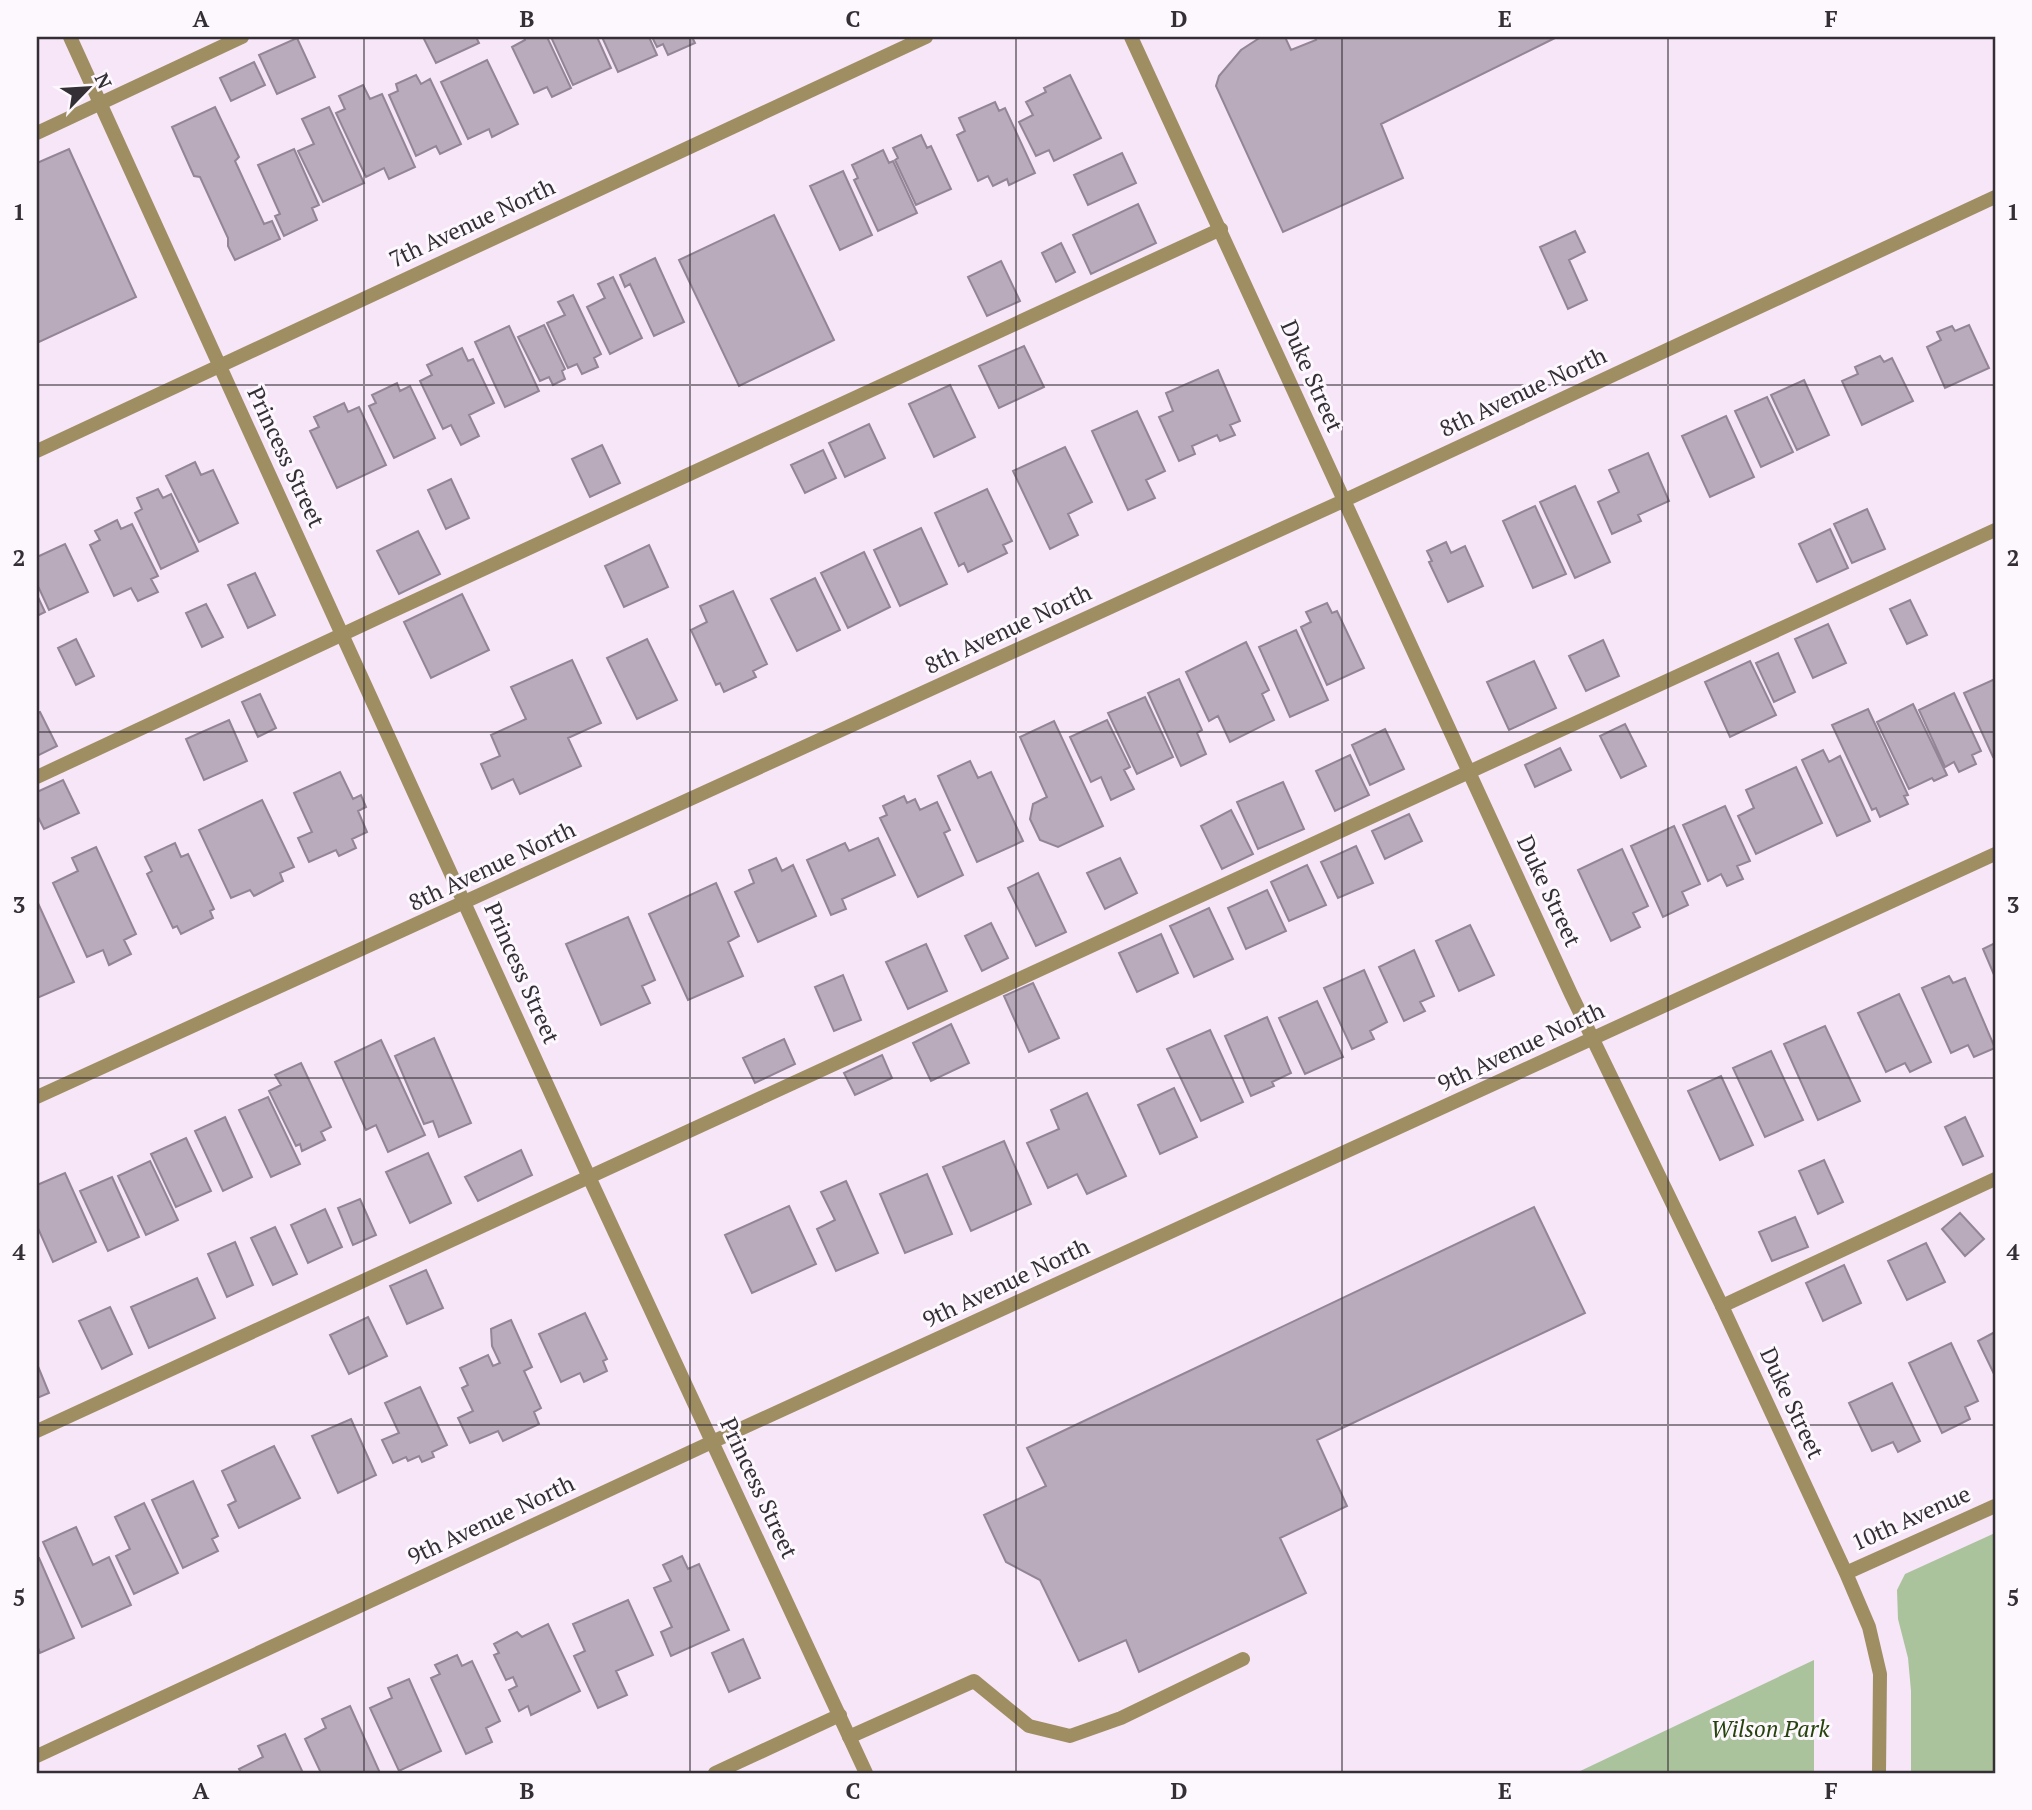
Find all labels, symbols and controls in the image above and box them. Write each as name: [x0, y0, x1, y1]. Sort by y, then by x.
text: A: [193, 3, 210, 34]
text: B: [520, 3, 535, 34]
text: C: [846, 3, 861, 34]
text: D: [1171, 3, 1188, 34]
text: E: [1498, 3, 1512, 34]
text: F: [1824, 3, 1838, 34]
north arrow: [52, 52, 122, 122]
text: N: [89, 69, 118, 93]
street label: 7th Avenue North: [384, 170, 560, 275]
text: 1: [13, 196, 26, 227]
text: 1: [2007, 196, 2020, 227]
street label: Duke Street: [1274, 315, 1351, 437]
street label: 8th Avenue North: [1434, 339, 1612, 444]
street label: Princess Street: [240, 381, 333, 533]
text: 2: [13, 542, 26, 573]
text: 2: [2007, 542, 2020, 573]
street label: 8th Avenue North: [919, 576, 1097, 681]
street label: 8th Avenue North: [403, 813, 581, 918]
street label: Duke Street: [1510, 830, 1589, 952]
text: 3: [13, 889, 26, 920]
text: 3: [2007, 889, 2020, 920]
street label: Princess Street: [477, 897, 568, 1049]
street label: 9th Avenue North: [1432, 994, 1610, 1099]
street label: 9th Avenue North: [917, 1230, 1095, 1335]
text: 4: [13, 1236, 26, 1267]
text: 4: [2007, 1236, 2020, 1267]
street label: Duke Street: [1753, 1342, 1832, 1464]
street label: Princess Street: [713, 1412, 806, 1564]
street label: 9th Avenue North: [402, 1467, 580, 1572]
street label: 10th Avenue: [1846, 1478, 1975, 1558]
text: 5: [13, 1582, 26, 1613]
text: 5: [2007, 1582, 2020, 1613]
park label: Wilson Park: [1710, 1713, 1830, 1744]
text: A: [193, 1775, 210, 1806]
text: B: [520, 1775, 535, 1806]
text: C: [846, 1775, 861, 1806]
text: D: [1171, 1775, 1188, 1806]
text: E: [1498, 1775, 1512, 1806]
text: F: [1824, 1775, 1838, 1806]

